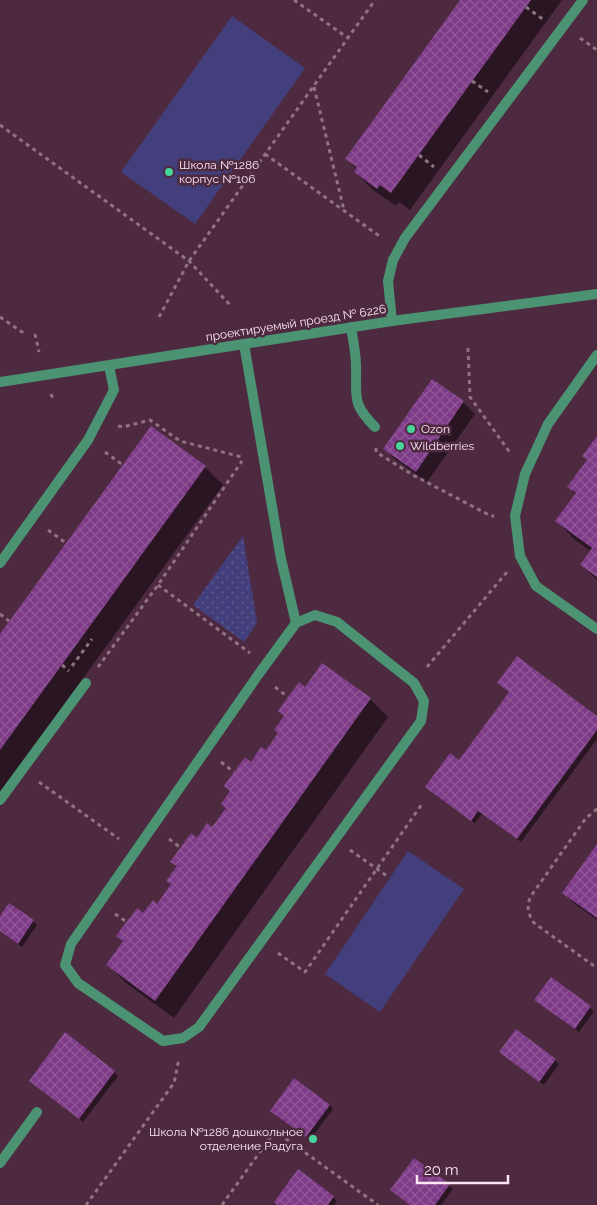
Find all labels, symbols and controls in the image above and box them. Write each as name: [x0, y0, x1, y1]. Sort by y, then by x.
place label: Школа №1286 корпус №106: [179, 158, 259, 186]
marker: Школа №1286 корпус №106: [163, 166, 175, 178]
street label: проектируемый проезд № 6226: [205, 302, 387, 344]
place label: Ozon: [421, 422, 450, 436]
marker: Ozon: [405, 423, 417, 435]
place label: Wildberries: [410, 439, 474, 453]
marker: Wildberries: [394, 440, 406, 452]
place label: Школа №1286 дошкольное отделение Радуга: [149, 1125, 303, 1153]
marker: Школа №1286 дошкольное отделение Радуга: [307, 1133, 319, 1145]
scale bar: [417, 1152, 508, 1184]
text: 20 m: [424, 1161, 459, 1179]

